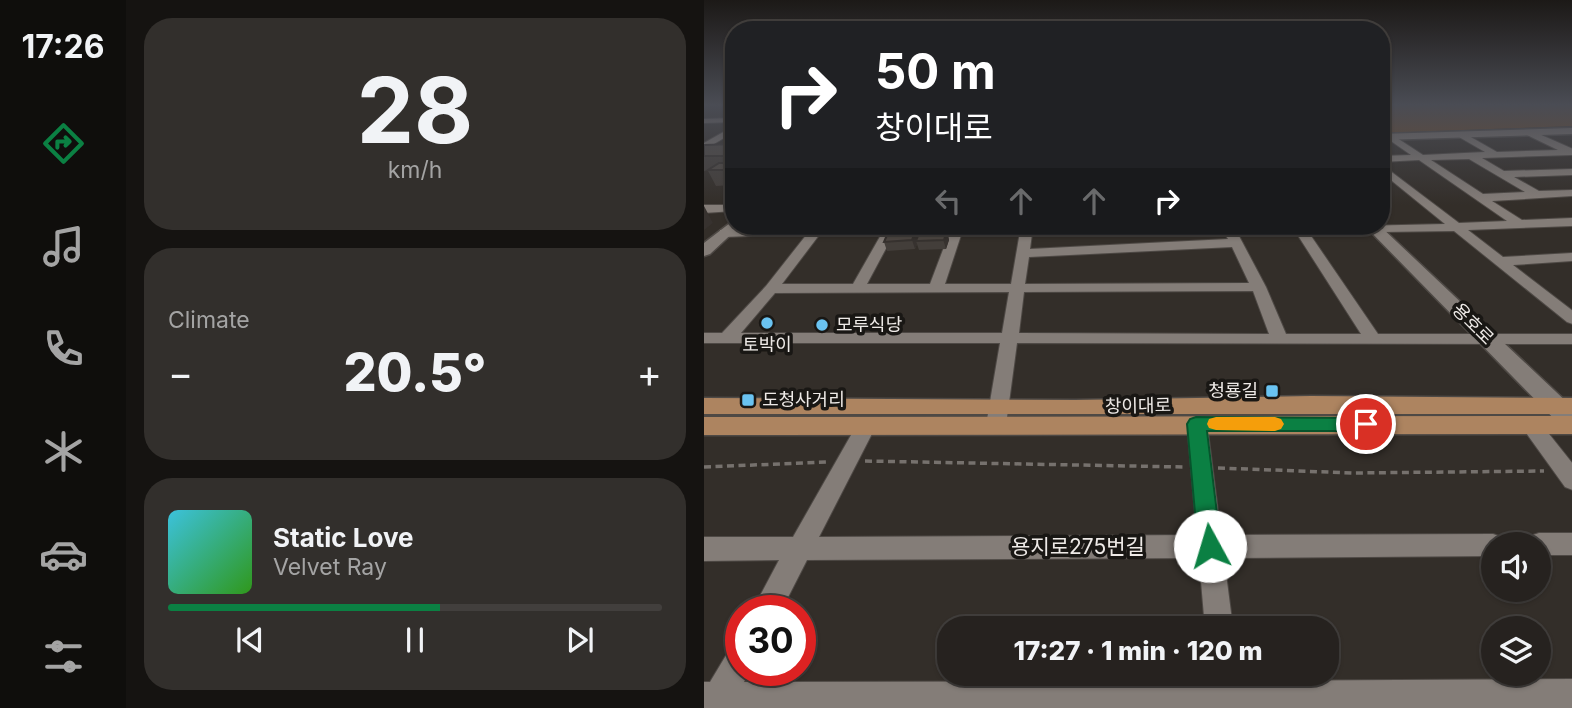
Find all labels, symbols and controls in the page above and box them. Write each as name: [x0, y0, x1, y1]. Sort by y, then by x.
text: 17:26: [22, 27, 104, 66]
text: 50 m: [875, 42, 996, 101]
icon: right: [760, 49, 851, 140]
text: 28: [357, 55, 473, 165]
text: 창이대로: [875, 108, 993, 147]
icon: directions: [39, 119, 88, 168]
text: km/h: [388, 156, 442, 184]
icon: left: [929, 182, 967, 220]
icon: ahead: [1002, 182, 1040, 220]
icon: ahead: [1075, 182, 1113, 220]
icon: right: [1148, 182, 1186, 220]
icon: music: [39, 222, 88, 271]
street label: 용호로: [1448, 299, 1498, 349]
text: Climate: [168, 306, 250, 334]
place label: 모루식당: [836, 314, 902, 335]
marker: 토박이: [759, 315, 775, 331]
marker: 모루식당: [814, 317, 830, 333]
icon: phone: [39, 324, 88, 373]
place label: 토박이: [742, 334, 792, 355]
text: 20.5°: [343, 341, 487, 404]
text: −: [168, 350, 193, 396]
text: +: [637, 350, 662, 396]
place label: 청룡길: [1208, 380, 1258, 401]
marker: 청룡길: [1264, 383, 1280, 399]
place label: 도청사거리: [762, 389, 845, 410]
marker: 도청사거리: [740, 392, 756, 408]
street label: 창이대로: [1105, 394, 1171, 417]
pin: [1336, 394, 1396, 454]
icon: arrive: [1347, 405, 1385, 443]
icon: climate: [39, 427, 88, 476]
position arrow: [1173, 509, 1247, 583]
text: Static Love: [273, 522, 414, 553]
icon: car: [39, 530, 88, 579]
map controls: [1481, 532, 1551, 686]
button: sound: [1481, 532, 1551, 602]
street label: 용지로275번길: [1011, 534, 1145, 559]
text: Velvet Ray: [273, 553, 387, 581]
speed limit sign: 30: [725, 595, 816, 686]
button: layers: [1481, 616, 1551, 686]
icon: previous: [231, 621, 269, 659]
icon: pause: [396, 621, 434, 659]
icon: next: [561, 621, 599, 659]
icon: filters: [39, 632, 88, 681]
text: 17:27 · 1 min · 120 m: [1014, 635, 1263, 666]

